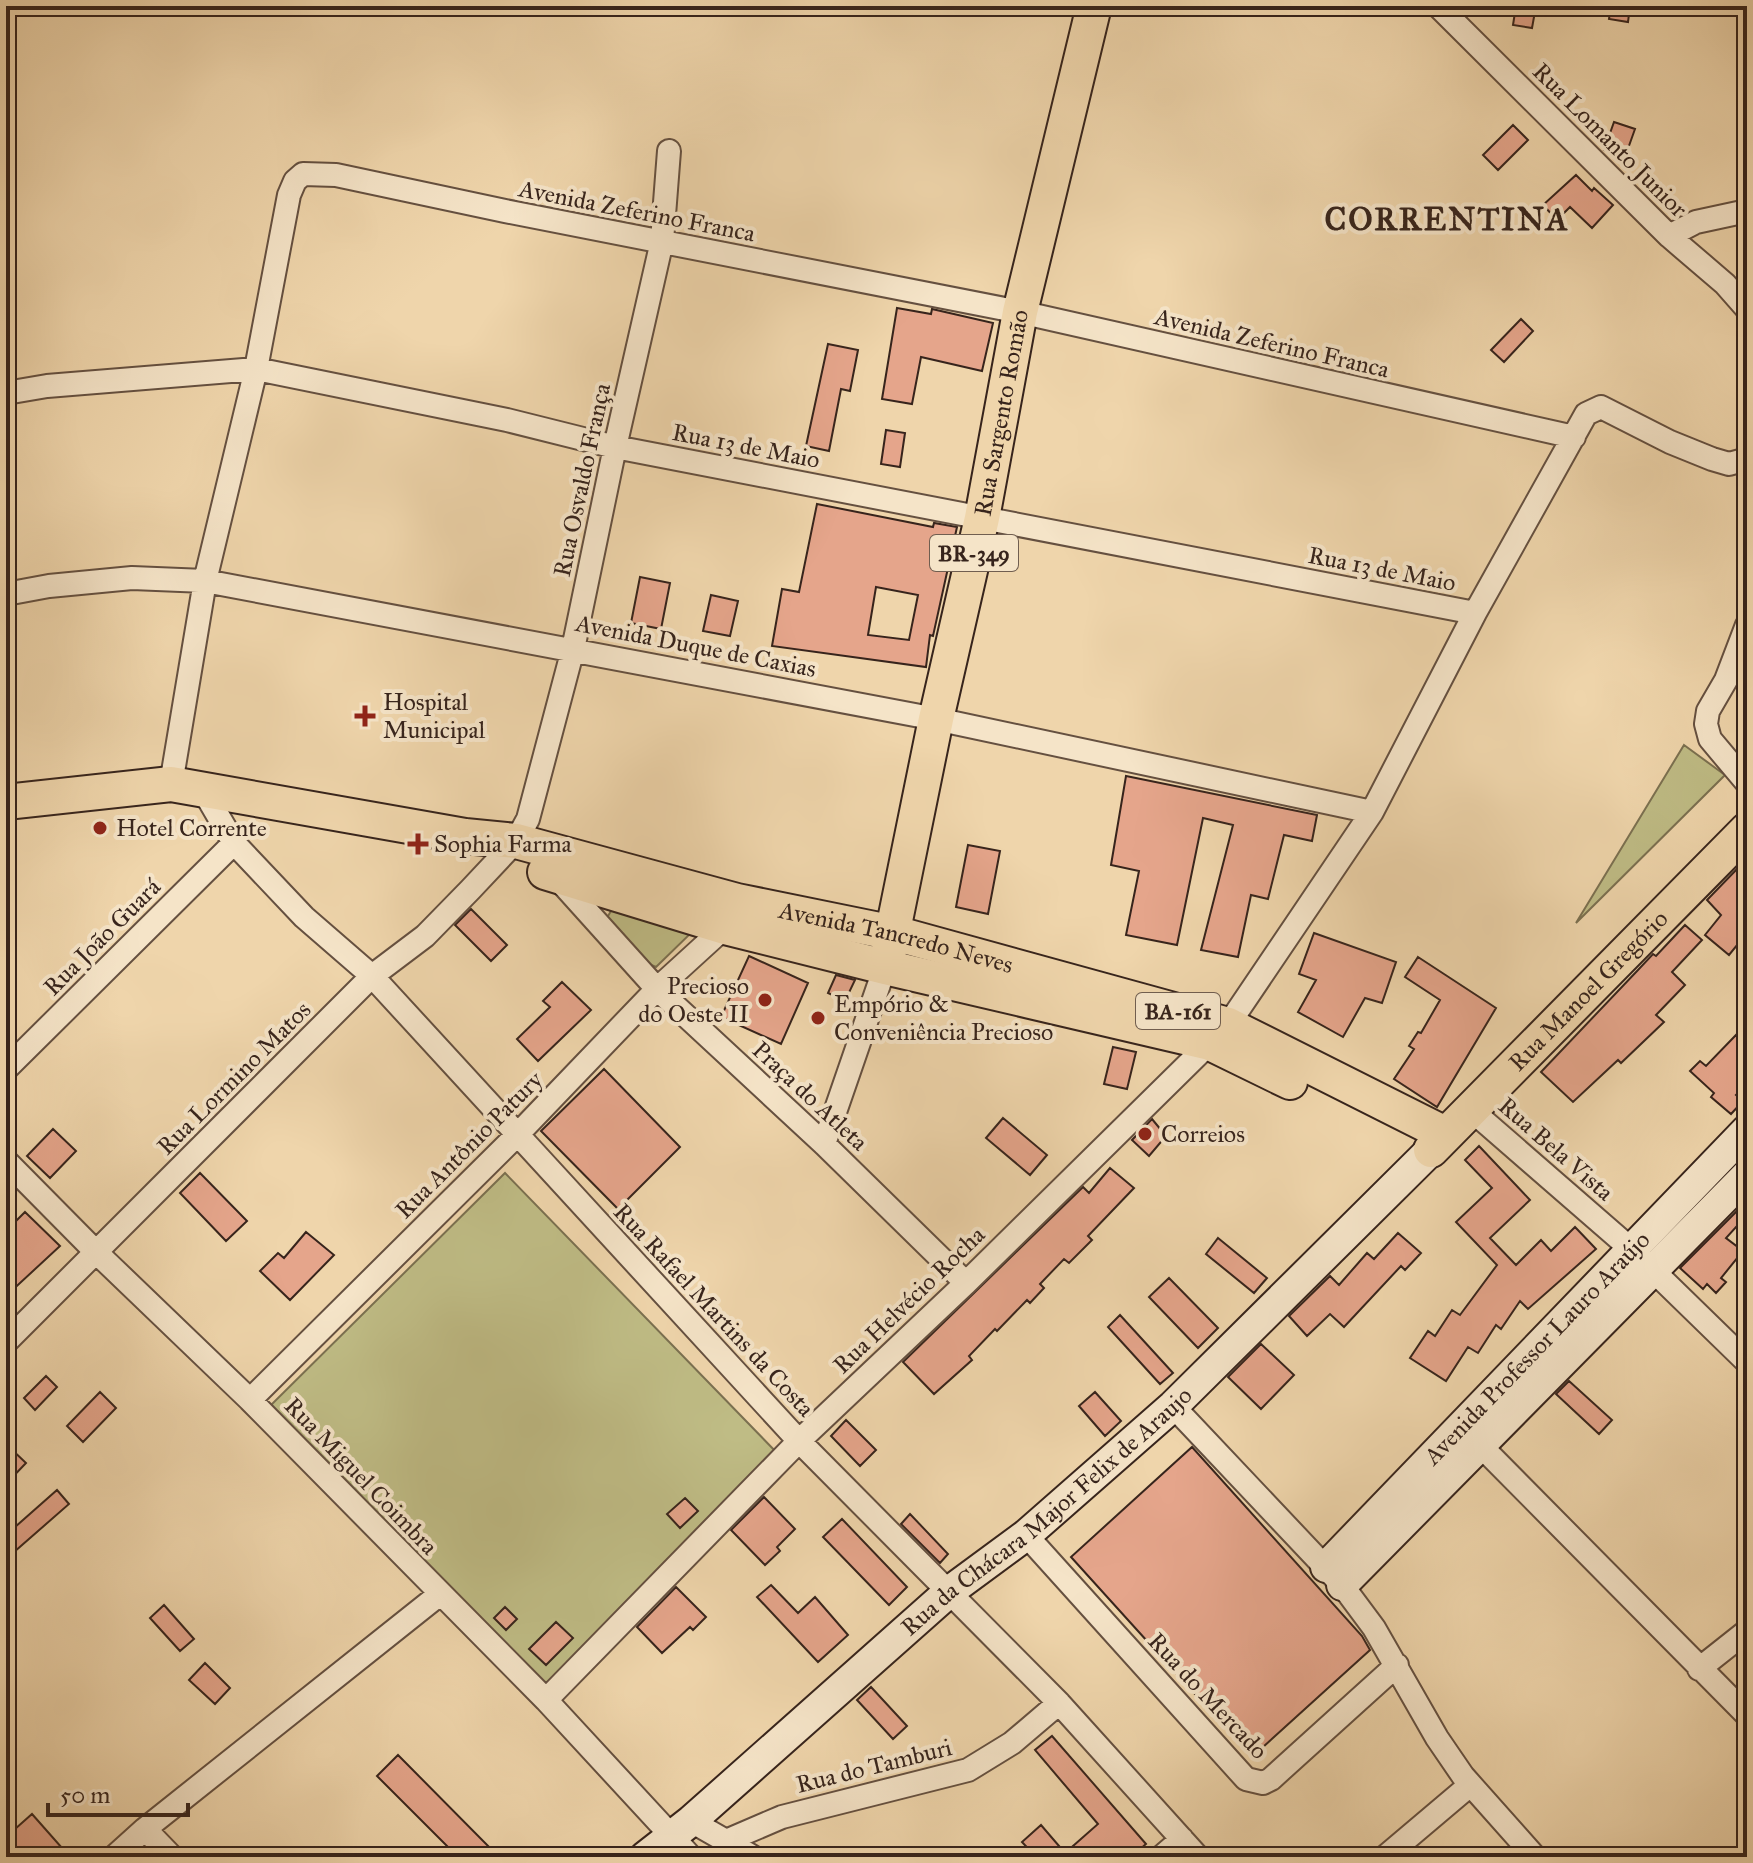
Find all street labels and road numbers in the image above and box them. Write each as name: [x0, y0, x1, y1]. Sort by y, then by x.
street label: Rua Lomanto Junior: [1526, 56, 1694, 224]
street label: Avenida Zeferino Franca: [516, 173, 758, 249]
street label: Avenida Zeferino Franca: [1151, 301, 1393, 385]
street label: Rua Sargento Romão: [968, 307, 1035, 518]
street label: Rua Osvaldo França: [547, 380, 617, 579]
street label: Rua 13 de Maio: [670, 417, 822, 475]
road number: BR-349: [930, 535, 1018, 571]
street label: Rua 13 de Maio: [1306, 540, 1458, 598]
street label: Avenida Duque de Caxias: [572, 608, 819, 684]
street label: Rua João Guará: [37, 872, 167, 1002]
street label: Avenida Tancredo Neves: [775, 895, 1016, 980]
street label: Rua Manoel Gregório: [1502, 904, 1674, 1077]
road number: BA-161: [1136, 993, 1220, 1029]
street label: Rua Lormino Matos: [151, 995, 317, 1161]
street label: Praça do Atleta: [746, 1035, 875, 1158]
street label: Rua Antônio Patury: [389, 1064, 550, 1225]
street label: Rua Bela Vista: [1492, 1091, 1620, 1208]
street label: Rua Rafael Martins da Costa: [607, 1197, 821, 1424]
street label: Rua Helvécio Rocha: [827, 1219, 992, 1380]
street label: Avenida Professor Lauro Araújo: [1417, 1225, 1656, 1472]
street label: Rua da Chácara Major Felix de Araujo: [895, 1381, 1198, 1642]
street label: Rua Miguel Coimbra: [278, 1391, 445, 1562]
street label: Rua do Mercado: [1142, 1626, 1274, 1766]
street label: Rua do Tamburi: [793, 1732, 955, 1800]

